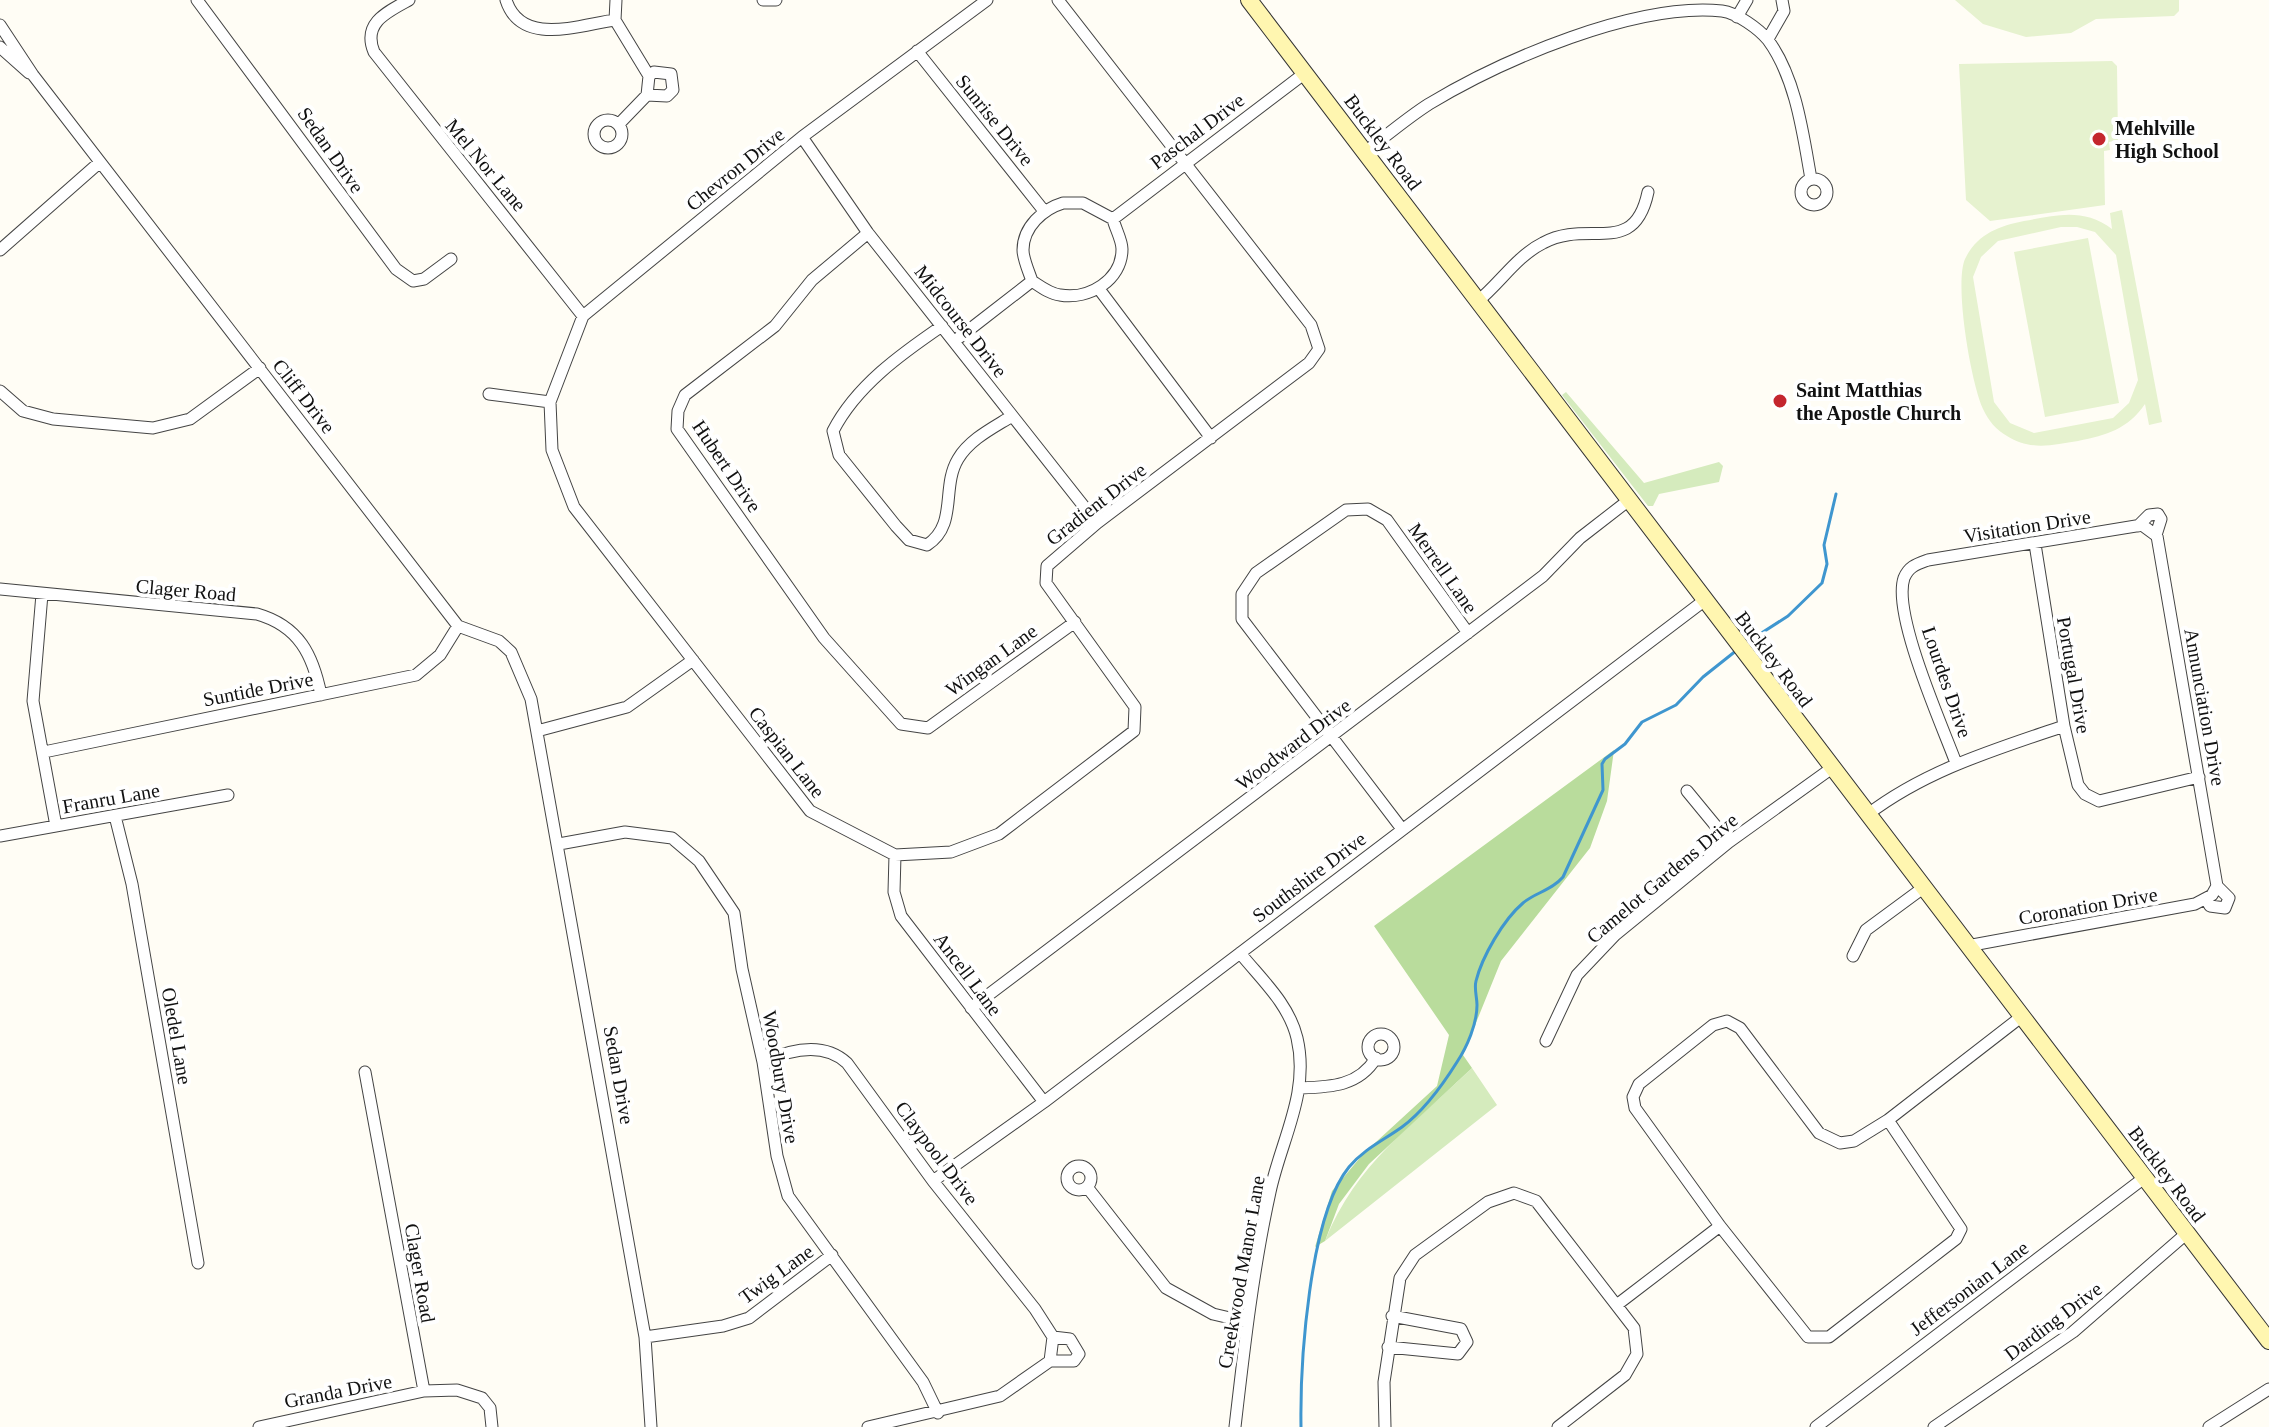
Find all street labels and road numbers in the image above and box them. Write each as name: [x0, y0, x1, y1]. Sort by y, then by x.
street label: Sunrise Drive: [952, 70, 1038, 170]
street label: Paschal Drive: [1146, 89, 1248, 173]
street label: Buckley Road: [1339, 90, 1426, 195]
street label: Sedan Drive: [293, 103, 369, 197]
street label: Mel Nor Lane: [441, 115, 531, 216]
street label: Chevron Drive: [682, 123, 788, 215]
street label: Midcourse Drive: [910, 261, 1012, 381]
street label: Cliff Drive: [268, 355, 340, 438]
street label: Hubert Drive: [688, 416, 766, 516]
street label: Gradient Drive: [1042, 458, 1150, 550]
street label: Visitation Drive: [1962, 505, 2092, 547]
street label: Merrell Lane: [1404, 519, 1482, 617]
street label: Clager Road: [135, 575, 237, 606]
street label: Buckley Road: [1730, 607, 1817, 712]
street label: Portugal Drive: [2052, 615, 2095, 735]
street label: Wingan Lane: [941, 619, 1042, 701]
street label: Lourdes Drive: [1918, 624, 1976, 741]
street label: Annunciation Drive: [2180, 627, 2230, 788]
street label: Suntide Drive: [201, 668, 315, 710]
street label: Woodward Drive: [1231, 694, 1355, 794]
street label: Caspian Lane: [744, 702, 829, 803]
street label: Franru Lane: [61, 779, 161, 817]
street label: Camelot Gardens Drive: [1582, 808, 1742, 947]
street label: Southshire Drive: [1248, 827, 1370, 927]
street label: Coronation Drive: [2017, 883, 2159, 929]
street label: Ancell Lane: [930, 928, 1006, 1020]
street label: Oledel Lane: [158, 986, 196, 1086]
street label: Woodbury Drive: [758, 1009, 804, 1145]
street label: Sedan Drive: [600, 1024, 638, 1126]
street label: Claypool Drive: [890, 1097, 983, 1210]
street label: Buckley Road: [2123, 1122, 2210, 1227]
street label: Creekwood Manor Lane: [1213, 1174, 1269, 1370]
street label: Clager Road: [399, 1222, 440, 1325]
street label: Jeffersonian Lane: [1906, 1236, 2033, 1340]
street label: Twig Lane: [735, 1240, 818, 1309]
street label: Darding Drive: [2000, 1277, 2107, 1366]
street label: Granda Drive: [282, 1370, 394, 1412]

